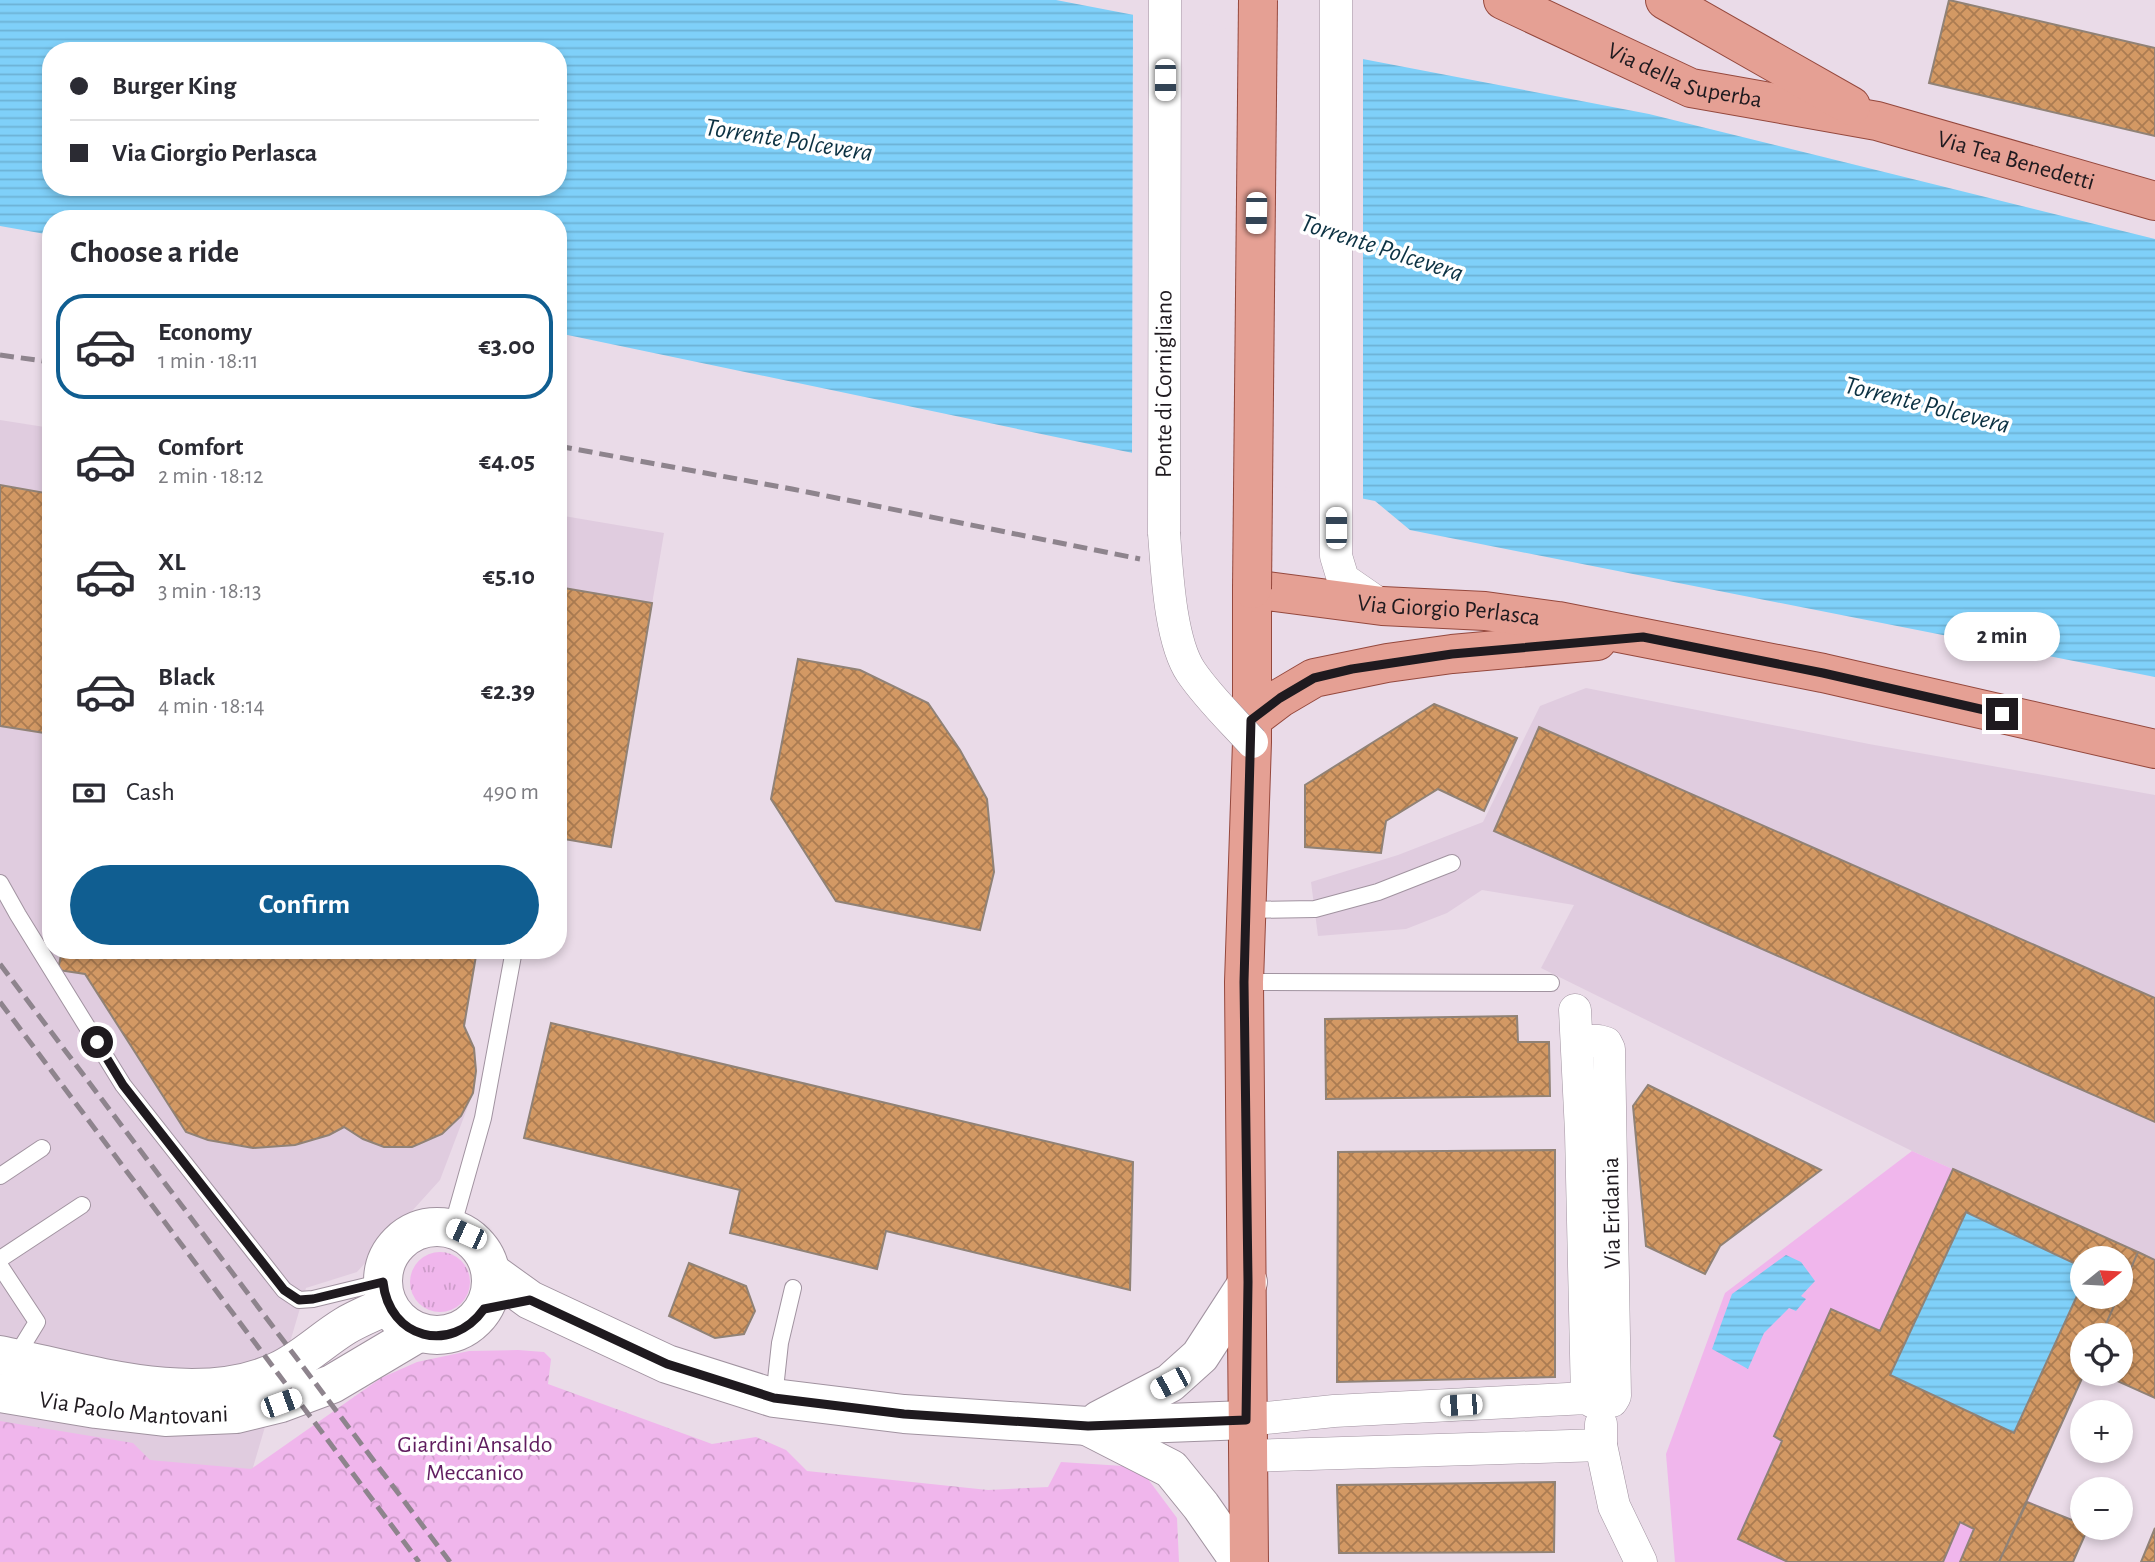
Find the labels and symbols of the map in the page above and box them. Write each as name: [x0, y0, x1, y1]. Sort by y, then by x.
street label: Via della Superba: [1603, 39, 1764, 112]
car: [1155, 59, 1176, 101]
water label: Torrente Polcevera: [703, 114, 875, 166]
street label: Via Tea Benedetti: [1934, 127, 2097, 195]
car: [1246, 192, 1267, 234]
water label: Torrente Polcevera: [1297, 209, 1467, 287]
street label: Ponte di Cornigliano: [1152, 290, 1176, 478]
water label: Torrente Polcevera: [1842, 372, 2012, 438]
car: [1326, 507, 1347, 549]
street label: Via Giorgio Perlasca: [1356, 591, 1542, 630]
callout: 2 min: [1944, 612, 2060, 662]
route end: [1986, 698, 2018, 730]
route start: [81, 1026, 113, 1058]
street label: Via Eridania: [1599, 1157, 1625, 1269]
car: [443, 1216, 490, 1252]
north arrow: [2070, 1246, 2133, 1309]
car: [1147, 1364, 1194, 1402]
car: [258, 1386, 305, 1420]
street label: Via Paolo Mantovani: [37, 1388, 229, 1430]
car: [1440, 1393, 1483, 1417]
park label: Giardini Ansaldo Meccanico: [397, 1433, 553, 1485]

